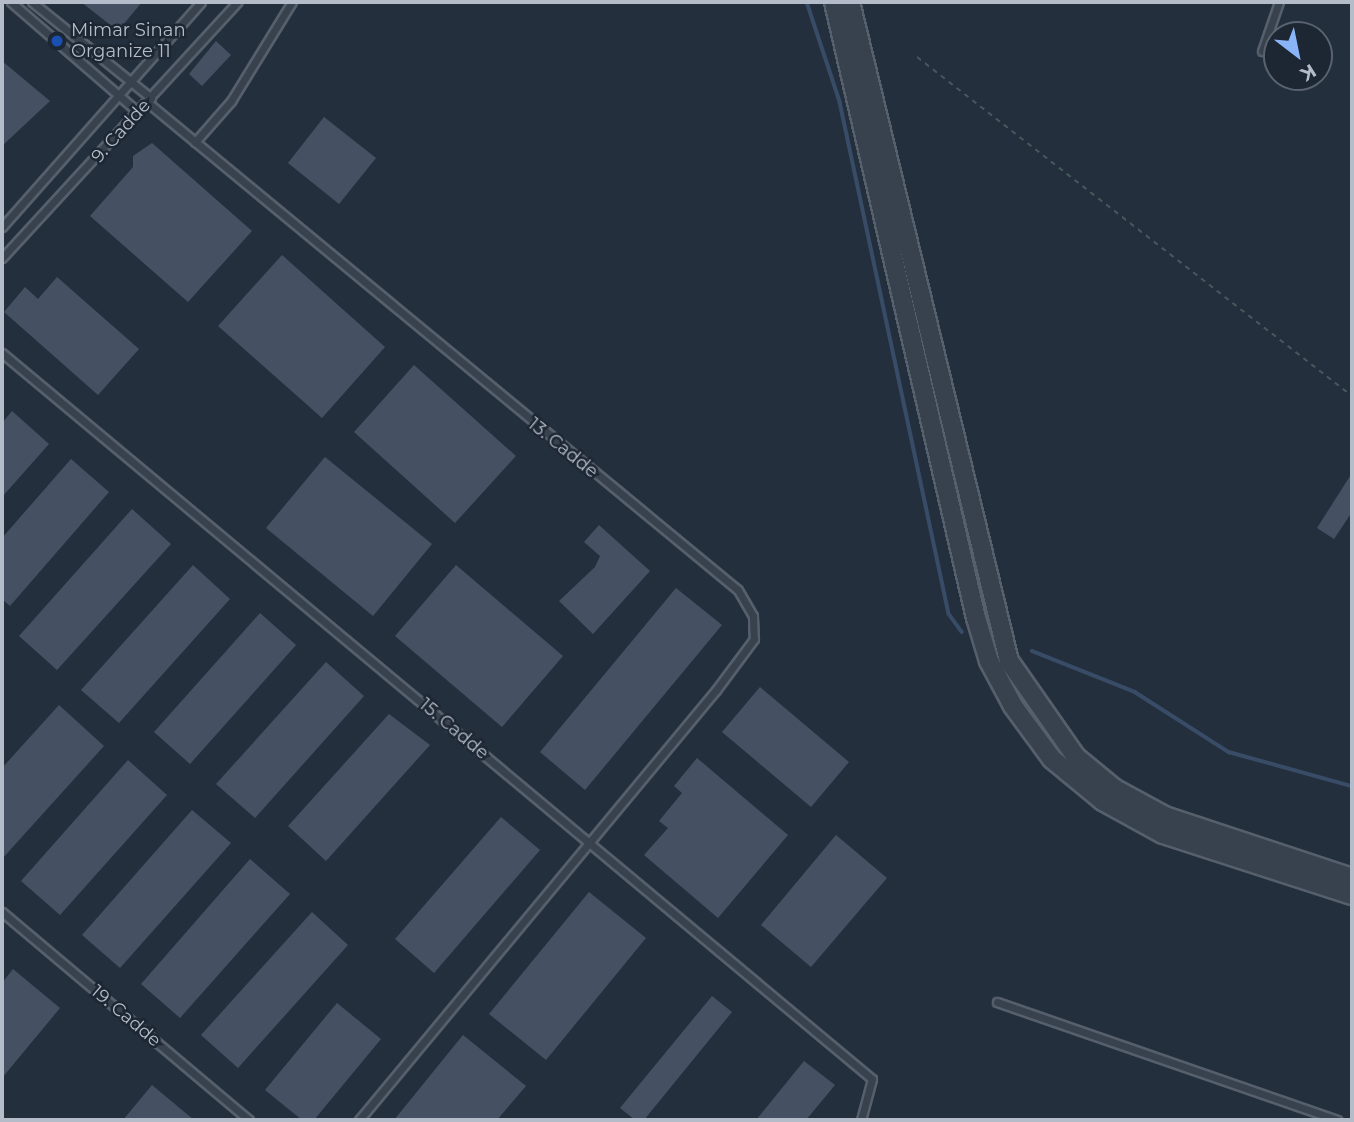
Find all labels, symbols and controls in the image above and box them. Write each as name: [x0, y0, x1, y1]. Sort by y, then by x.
place label: Mimar Sinan Organize 11: [71, 20, 186, 62]
north arrow: [1263, 21, 1333, 91]
marker: Mimar Sinan Organize 11: [49, 33, 65, 49]
text: K: [1296, 59, 1320, 86]
street label: 9. Cadde: [87, 95, 155, 167]
street label: 13. Cadde: [524, 413, 602, 483]
street label: 15. Cadde: [415, 694, 493, 764]
street label: 19. Cadde: [87, 981, 165, 1051]

